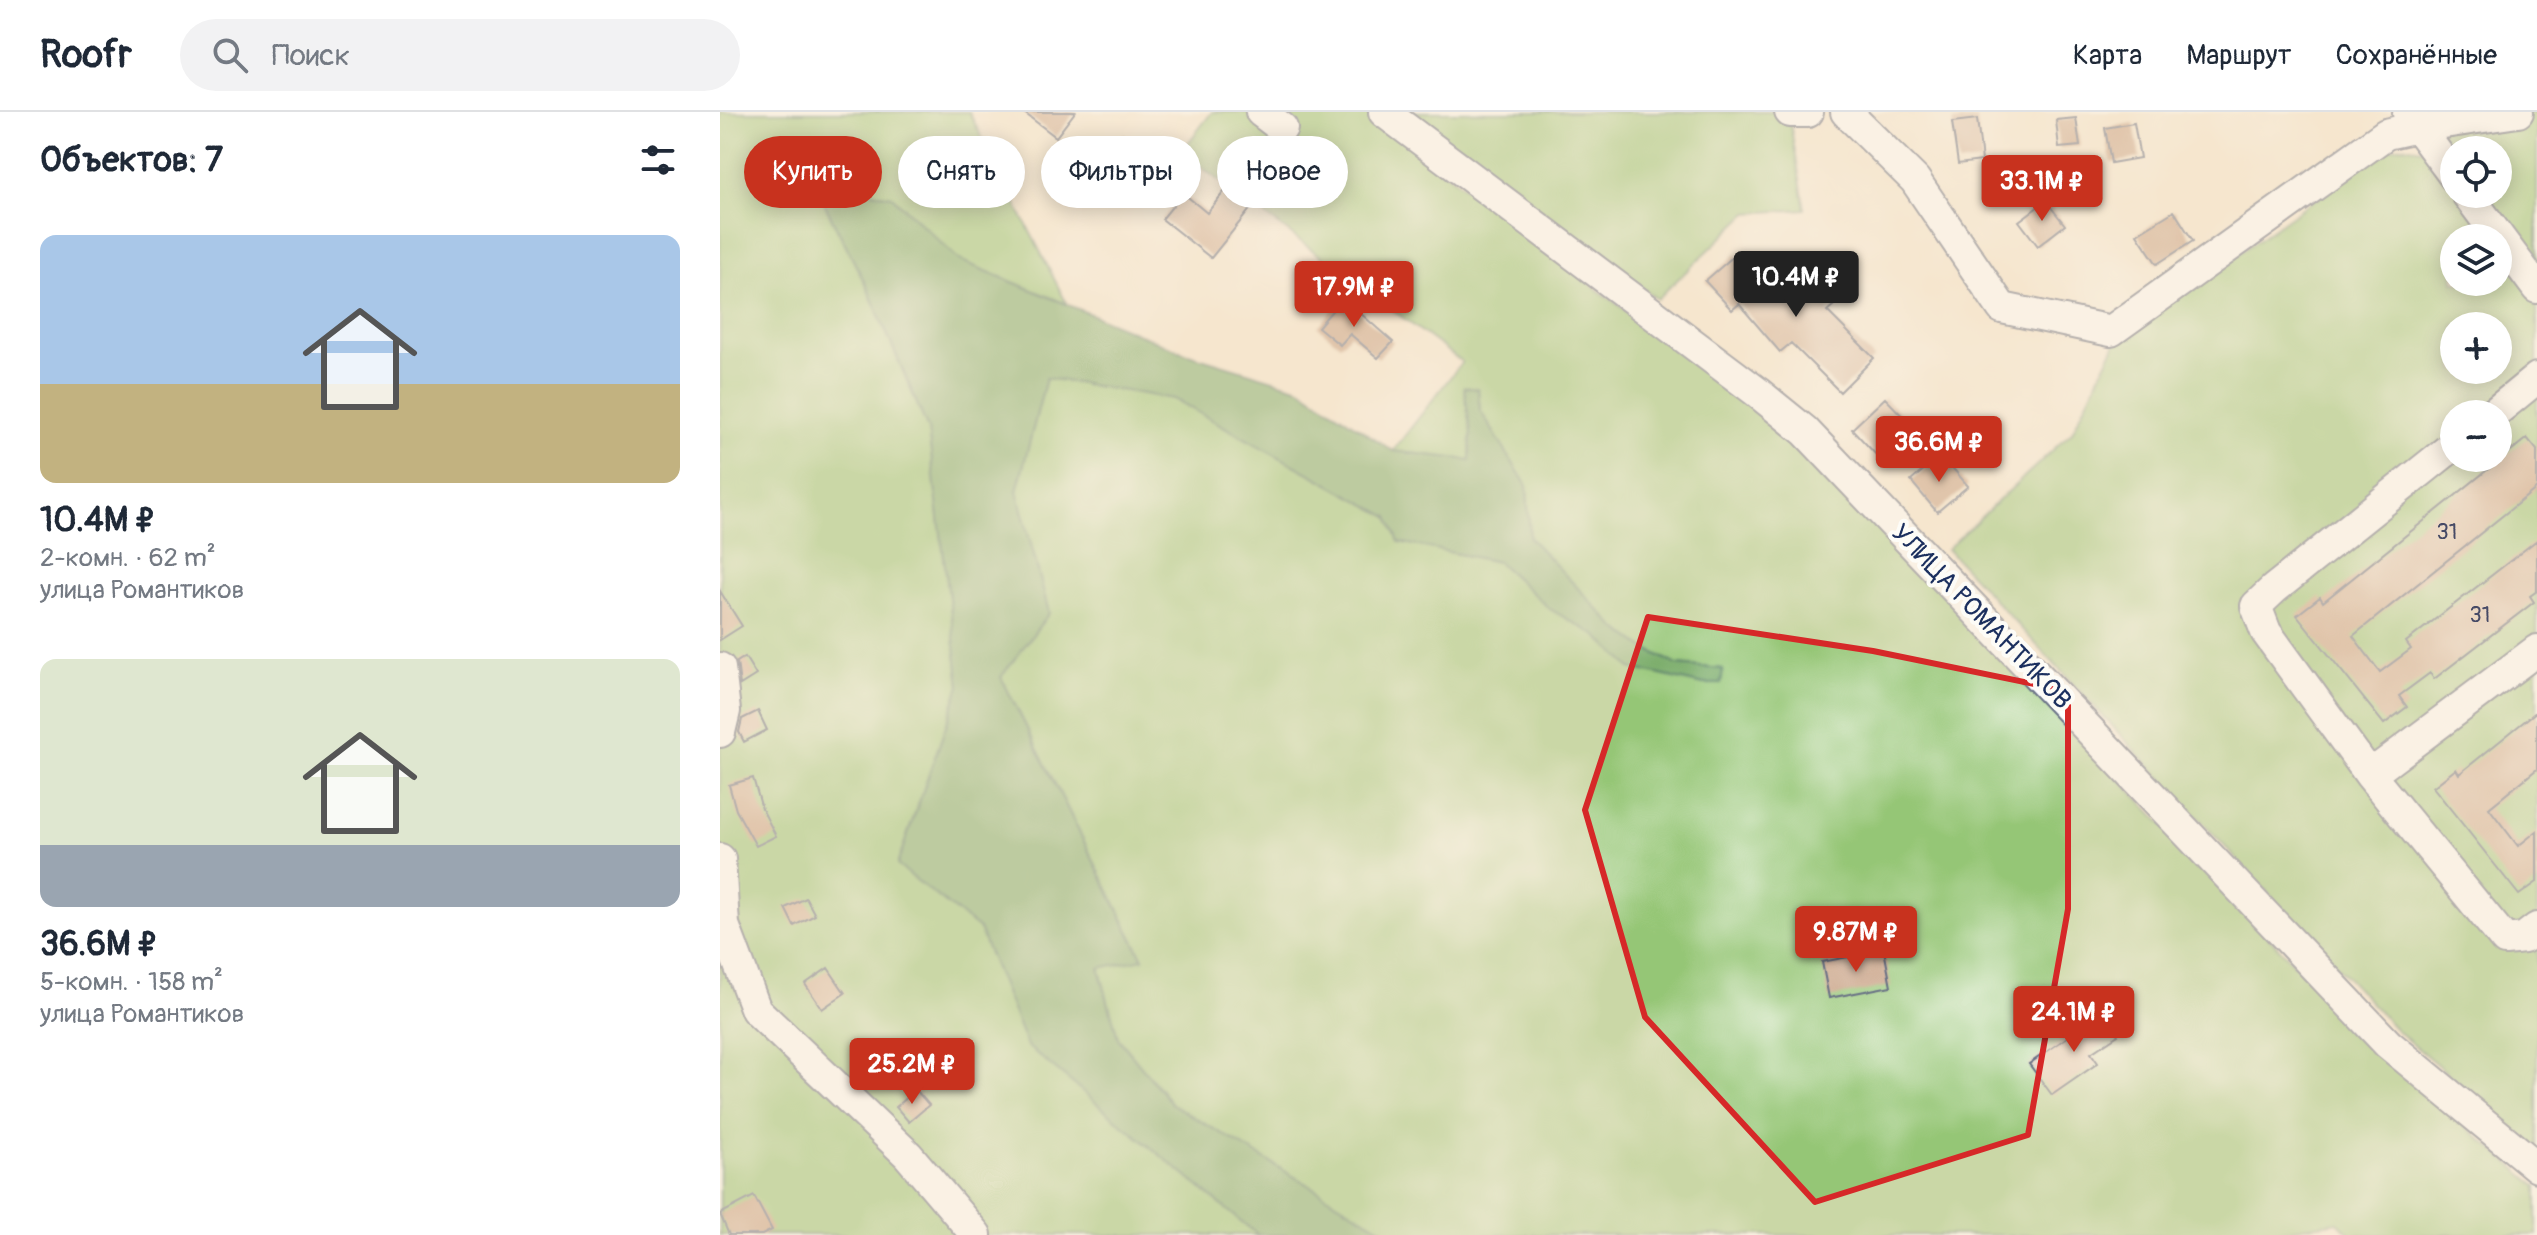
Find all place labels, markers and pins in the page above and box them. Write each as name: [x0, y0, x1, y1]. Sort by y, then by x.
pin: 33.1M ₽: [1968, 155, 2116, 223]
pin: 10.4M ₽: [1722, 251, 1870, 319]
pin: 17.9M ₽: [1280, 261, 1428, 329]
pin: 36.6M ₽: [1865, 416, 2013, 484]
pin: 9.87M ₽: [1782, 906, 1930, 974]
pin: 24.1M ₽: [2000, 986, 2148, 1054]
pin: 25.2M ₽: [838, 1038, 986, 1106]

